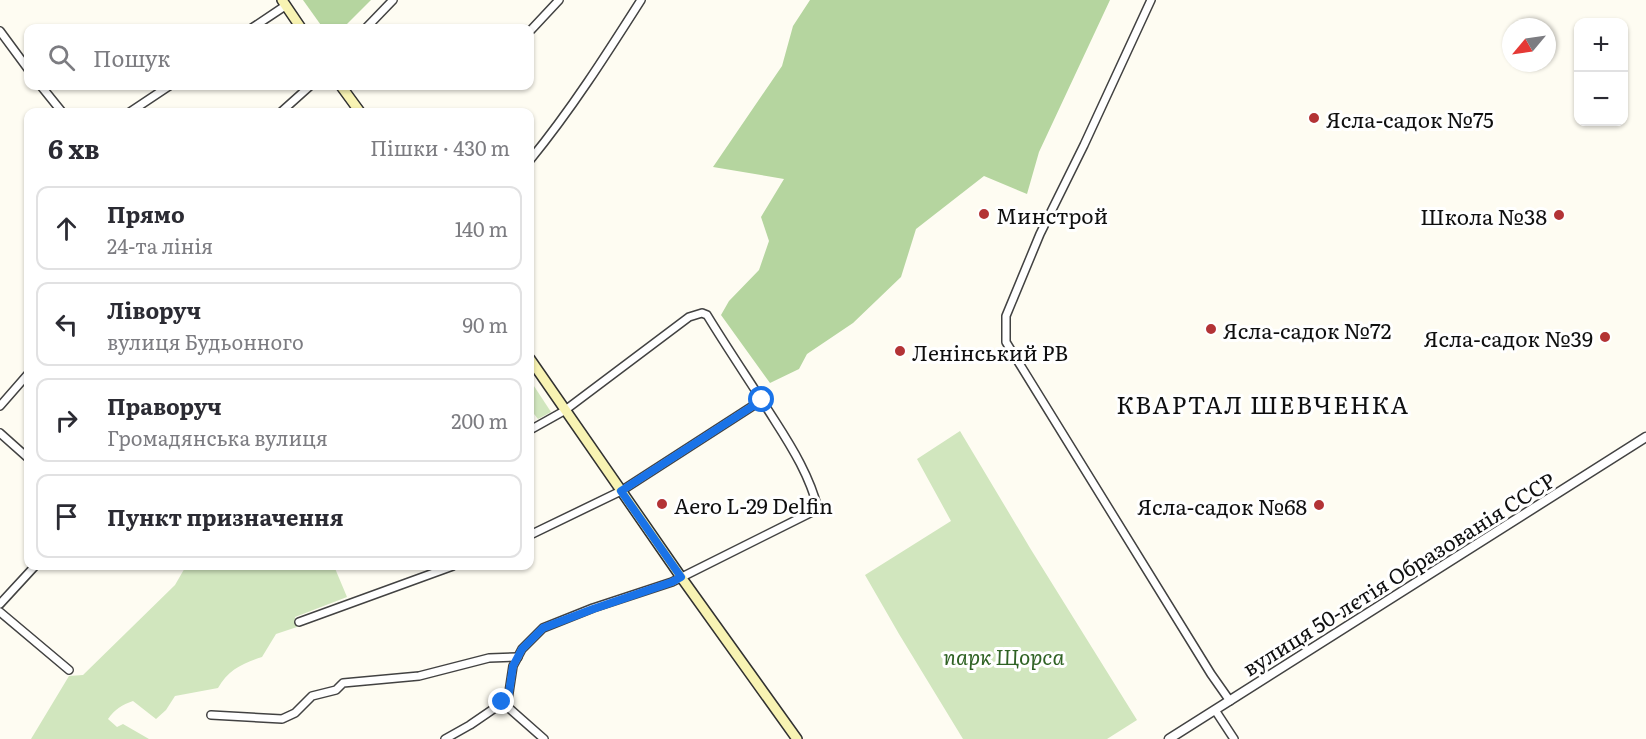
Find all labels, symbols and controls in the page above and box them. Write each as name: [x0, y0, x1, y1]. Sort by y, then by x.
north arrow: [1502, 18, 1556, 72]
map controls: [1574, 18, 1628, 126]
button: +: [1574, 18, 1628, 72]
search box: [24, 24, 534, 90]
icon: search: [45, 41, 78, 74]
text: Пошук: [93, 41, 170, 74]
button: −: [1574, 72, 1628, 126]
place label: Ясла-садок №75: [1326, 103, 1494, 134]
marker: Ясла-садок №75: [1307, 111, 1321, 125]
text: 6 хв: [48, 128, 100, 167]
text: Пішки · 430 m: [370, 132, 510, 162]
text: Прямо: [107, 197, 185, 230]
place label: Минстрой: [996, 199, 1108, 230]
place label: Школа №38: [1420, 200, 1547, 231]
marker: Минстрой: [977, 207, 991, 221]
marker: Школа №38: [1552, 208, 1566, 222]
icon: ahead: [50, 212, 83, 245]
text: 140 m: [455, 213, 508, 243]
text: 24-та лінія: [107, 230, 213, 260]
text: Ліворуч: [107, 293, 201, 326]
icon: left: [50, 308, 83, 341]
text: 90 m: [463, 309, 508, 339]
place label: Ясла-садок №72: [1223, 314, 1391, 345]
marker: Ясла-садок №72: [1204, 322, 1218, 336]
place label: Ясла-садок №39: [1424, 322, 1593, 353]
text: вулиця Будьонного: [107, 326, 304, 356]
marker: Ясла-садок №39: [1598, 330, 1612, 344]
place label: Ленінський РВ: [912, 336, 1068, 367]
marker: Ленінський РВ: [893, 344, 907, 358]
route start: [748, 386, 774, 412]
district label: КВАРТАЛ ШЕВЧЕНКА: [1116, 386, 1410, 421]
text: Праворуч: [107, 389, 222, 422]
icon: right: [50, 404, 83, 437]
text: 200 m: [451, 405, 508, 435]
text: Громадянська вулиця: [107, 422, 328, 452]
street label: вулиця 50-лєтія Образованія СССР: [1236, 463, 1561, 682]
place label: Aero L-29 Delfin: [674, 489, 833, 520]
place label: Ясла-садок №68: [1137, 490, 1307, 521]
marker: Aero L-29 Delfin: [655, 497, 669, 511]
marker: Ясла-садок №68: [1312, 498, 1326, 512]
icon: arrive: [50, 500, 83, 533]
text: Пункт призначення: [107, 500, 344, 533]
park label: парк Щорса: [944, 640, 1064, 671]
route end: [488, 688, 514, 714]

